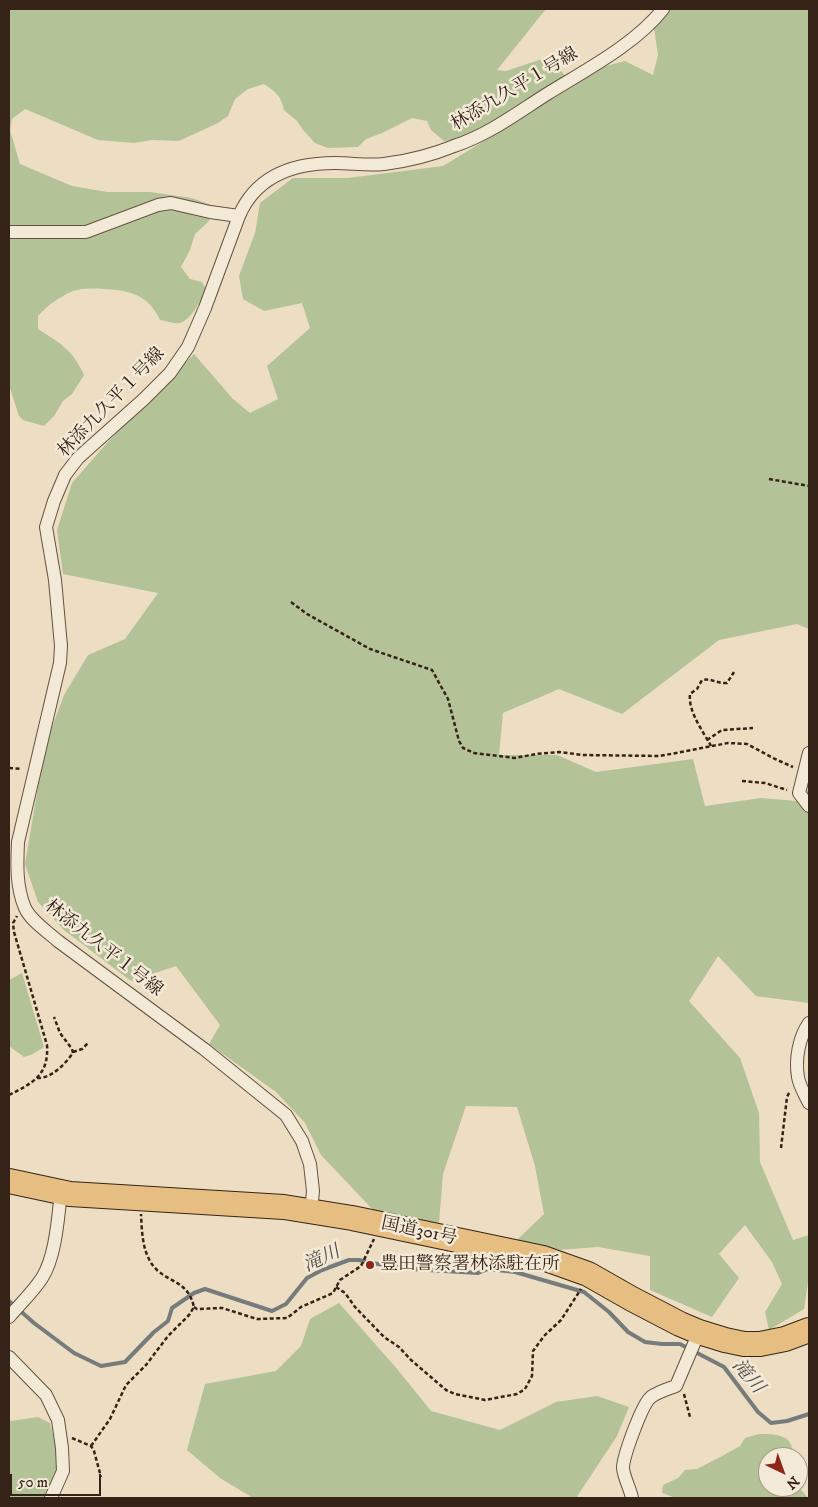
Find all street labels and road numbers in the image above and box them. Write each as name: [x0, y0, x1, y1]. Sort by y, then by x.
street label: 林添九久平１号線: [448, 44, 582, 136]
street label: 林添九久平１号線: [54, 344, 170, 462]
street label: 林添九久平１号線: [40, 896, 166, 1002]
street label: 国道301号: [379, 1213, 459, 1251]

